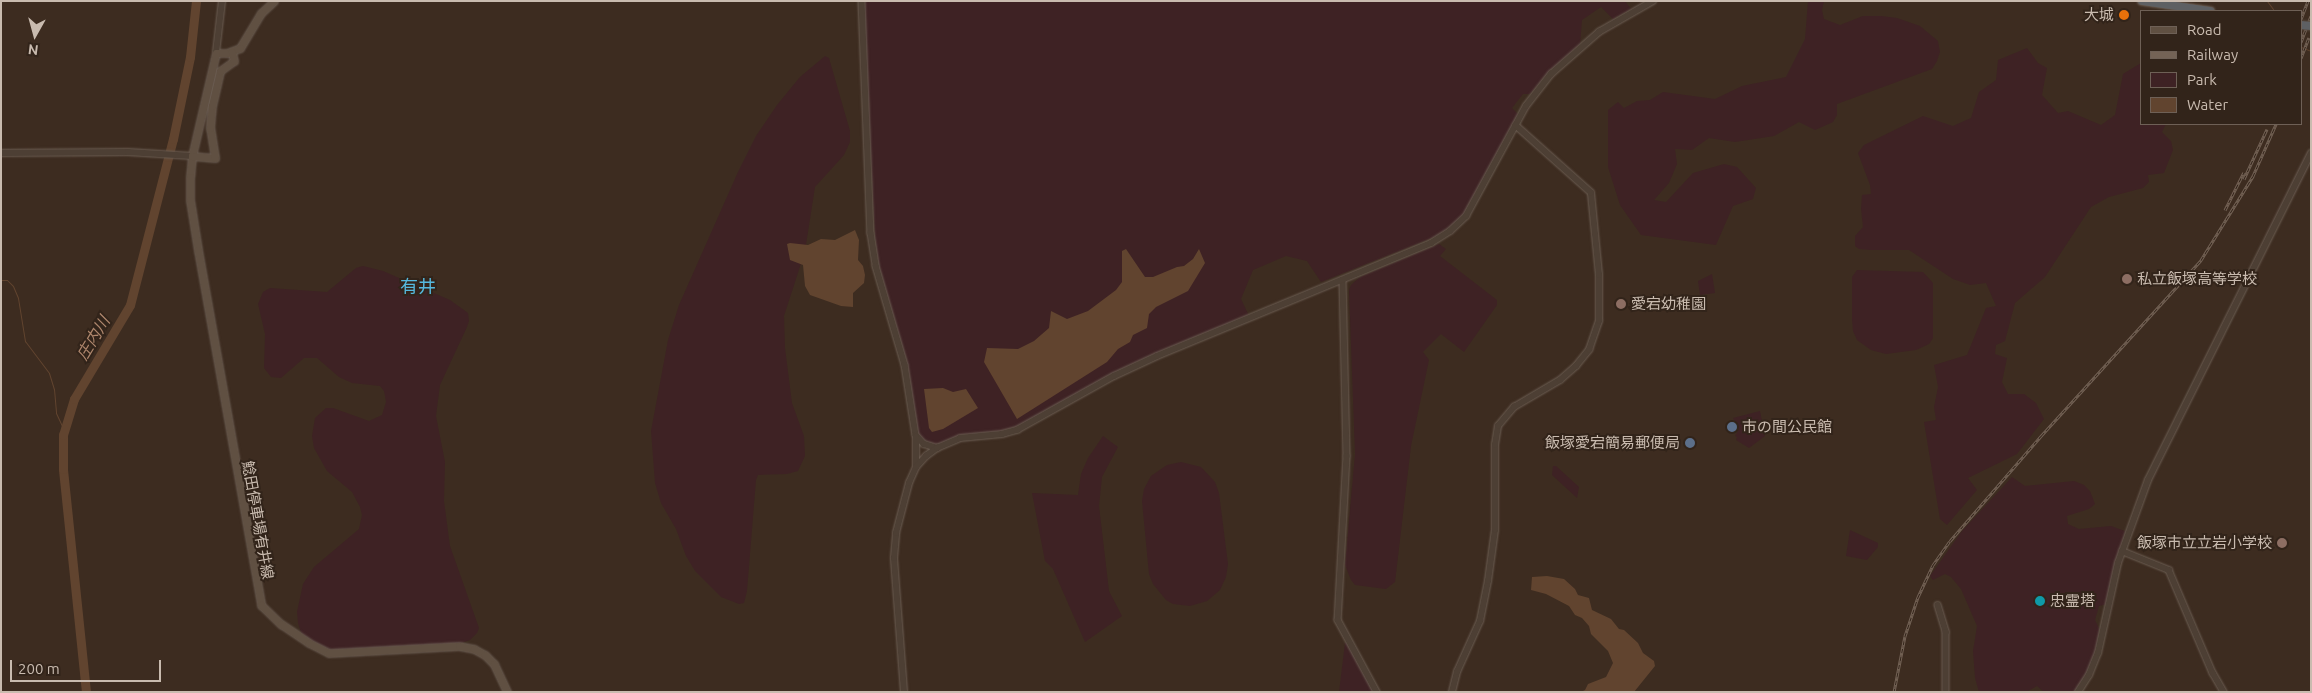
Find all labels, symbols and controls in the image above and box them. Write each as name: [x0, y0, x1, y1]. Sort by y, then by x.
place label: 大城: [2084, 6, 2114, 24]
marker: 大城: [2118, 9, 2130, 21]
north arrow: [10, 10, 60, 60]
legend: [2140, 10, 2302, 125]
text: Road: [2187, 21, 2222, 38]
text: N: [27, 41, 39, 58]
text: Railway: [2187, 46, 2238, 63]
text: Park: [2187, 71, 2217, 88]
text: Water: [2187, 96, 2228, 113]
place label: 私立飯塚高等学校: [2137, 270, 2257, 288]
marker: 私立飯塚高等学校: [2121, 273, 2133, 285]
district label: 有井: [400, 275, 436, 297]
place label: 愛宕幼稚園: [1631, 295, 1706, 313]
marker: 愛宕幼稚園: [1615, 298, 1627, 310]
water label: 庄内川: [72, 312, 114, 364]
place label: 市の間公民館: [1742, 418, 1832, 436]
marker: 市の間公民館: [1726, 421, 1738, 433]
place label: 飯塚愛宕簡易郵便局: [1545, 434, 1680, 452]
marker: 飯塚愛宕簡易郵便局: [1684, 437, 1696, 449]
street label: 鯰田停車場有井線: [239, 459, 277, 581]
place label: 飯塚市立立岩小学校: [2137, 534, 2272, 552]
marker: 飯塚市立立岩小学校: [2276, 537, 2288, 549]
place label: 忠霊塔: [2050, 592, 2095, 610]
marker: 忠霊塔: [2034, 595, 2046, 607]
scale bar: [12, 650, 164, 682]
text: 200 m: [18, 660, 60, 677]

